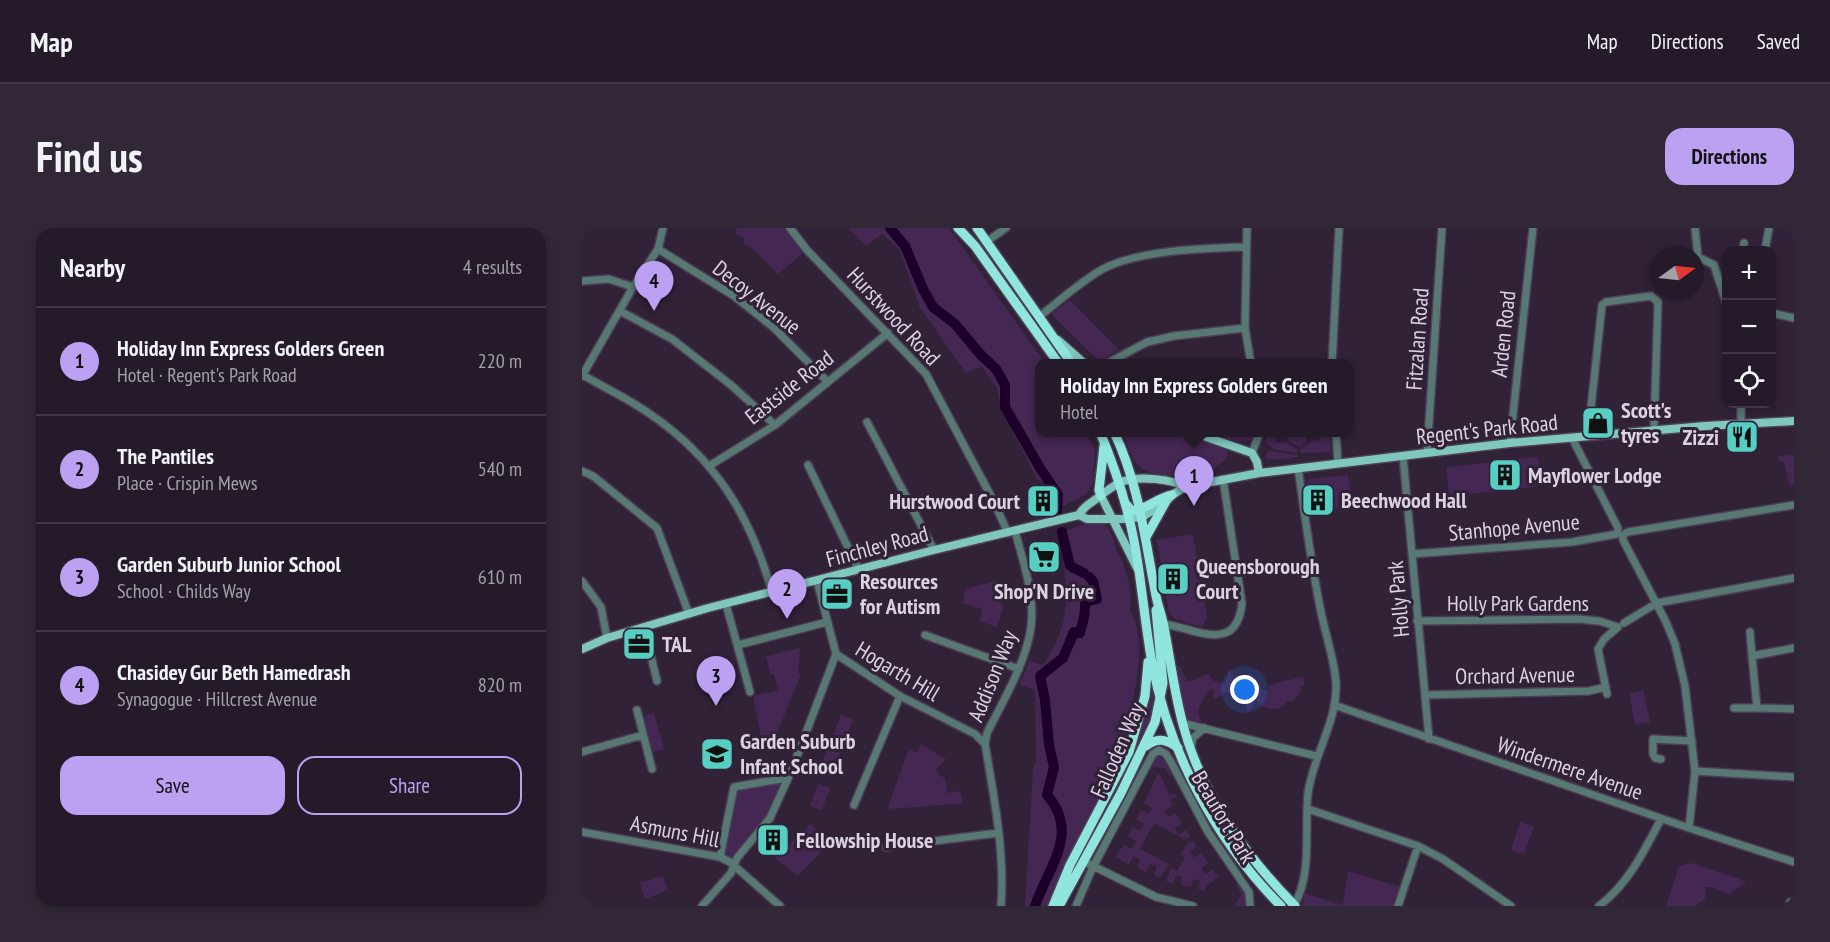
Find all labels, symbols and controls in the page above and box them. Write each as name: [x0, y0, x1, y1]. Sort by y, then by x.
text: Map: [30, 23, 73, 60]
text: Map: [1587, 28, 1618, 55]
text: Directions: [1651, 28, 1724, 55]
text: Saved: [1757, 28, 1800, 55]
button: Directions: [1665, 128, 1794, 185]
text: Find us: [36, 129, 143, 184]
north arrow: [1650, 246, 1704, 300]
map controls: [1722, 246, 1776, 408]
button: +: [1722, 246, 1776, 300]
text: Nearby: [60, 251, 125, 284]
text: 4 results: [463, 254, 522, 280]
street label: Decoy Avenue: [707, 254, 807, 340]
street label: Hurstwood Road: [841, 261, 947, 371]
pin: 4: [634, 262, 674, 311]
street label: Fitzalan Road: [1399, 287, 1435, 391]
street label: Arden Road: [1485, 289, 1521, 379]
button: −: [1722, 300, 1776, 354]
text: Holiday Inn Express Golders Green: [117, 334, 384, 362]
street label: Eastside Road: [739, 344, 839, 430]
text: 1: [75, 348, 84, 374]
text: 220 m: [478, 348, 522, 374]
button: locate: [1722, 354, 1776, 408]
popup: [1035, 359, 1353, 437]
text: Hotel · Regent's Park Road: [117, 362, 297, 388]
text: Holiday Inn Express Golders Green: [1060, 371, 1328, 399]
place label: Scott's tyres: [1621, 396, 1672, 449]
text: Hotel: [1060, 399, 1098, 425]
shop icon: Scott's tyres: [1580, 405, 1616, 441]
street label: Regent's Park Road: [1415, 408, 1559, 450]
restaurant icon: Zizzi: [1724, 419, 1760, 455]
place label: Zizzi: [1683, 423, 1719, 451]
text: The Pantiles: [117, 442, 214, 470]
text: 2: [75, 456, 84, 482]
text: 540 m: [478, 456, 522, 482]
pin: 1: [1174, 456, 1214, 506]
building icon: Mayflower Lodge: [1487, 457, 1523, 493]
place label: Mayflower Lodge: [1528, 461, 1662, 489]
text: Place · Crispin Mews: [117, 470, 257, 496]
building icon: Beechwood Hall: [1300, 482, 1336, 518]
building icon: Hurstwood Court: [1025, 483, 1061, 519]
place label: Beechwood Hall: [1341, 486, 1467, 514]
place label: Hurstwood Court: [889, 487, 1021, 515]
street label: Stanhope Avenue: [1447, 507, 1581, 547]
street label: Finchley Road: [823, 519, 931, 573]
supermarket icon: Shop'N Drive: [1026, 539, 1062, 575]
text: Garden Suburb Junior School: [117, 550, 341, 578]
place label: Queensborough Court: [1196, 552, 1320, 605]
street label: Holly Park: [1381, 559, 1415, 638]
building icon: Queensborough Court: [1155, 561, 1191, 597]
text: 3: [75, 564, 84, 590]
text: 610 m: [478, 564, 522, 590]
place label: Resources for Autism: [860, 567, 940, 620]
pin: 2: [768, 570, 806, 619]
office icon: Resources for Autism: [819, 576, 855, 612]
place label: Shop'N Drive: [994, 577, 1094, 605]
text: School · Childs Way: [117, 578, 251, 604]
street label: Holly Park Gardens: [1447, 589, 1589, 617]
street label: Addison Way: [961, 625, 1023, 726]
office icon: TAL: [621, 626, 657, 662]
place label: TAL: [662, 630, 692, 658]
street label: Hogarth Hill: [851, 635, 946, 707]
pin: 3: [696, 656, 736, 706]
text: Chasidey Gur Beth Hamedrash: [117, 658, 351, 686]
street label: Orchard Avenue: [1455, 660, 1575, 690]
text: 4: [75, 672, 84, 698]
text: 820 m: [478, 672, 522, 698]
your location: [1230, 675, 1259, 704]
text: Synagogue · Hillcrest Avenue: [117, 686, 317, 712]
street label: Falloden Way: [1084, 697, 1151, 802]
place label: Garden Suburb Infant School: [740, 727, 856, 780]
street label: Windermere Avenue: [1494, 730, 1646, 806]
school or university icon: Garden Suburb Infant School: [699, 736, 735, 772]
button: Save: [60, 756, 285, 815]
button: Share: [297, 756, 522, 815]
street label: Beaufort Park: [1186, 766, 1263, 869]
street label: Asmuns Hill: [628, 809, 723, 854]
building icon: Fellowship House: [755, 822, 791, 858]
place label: Fellowship House: [796, 826, 933, 854]

